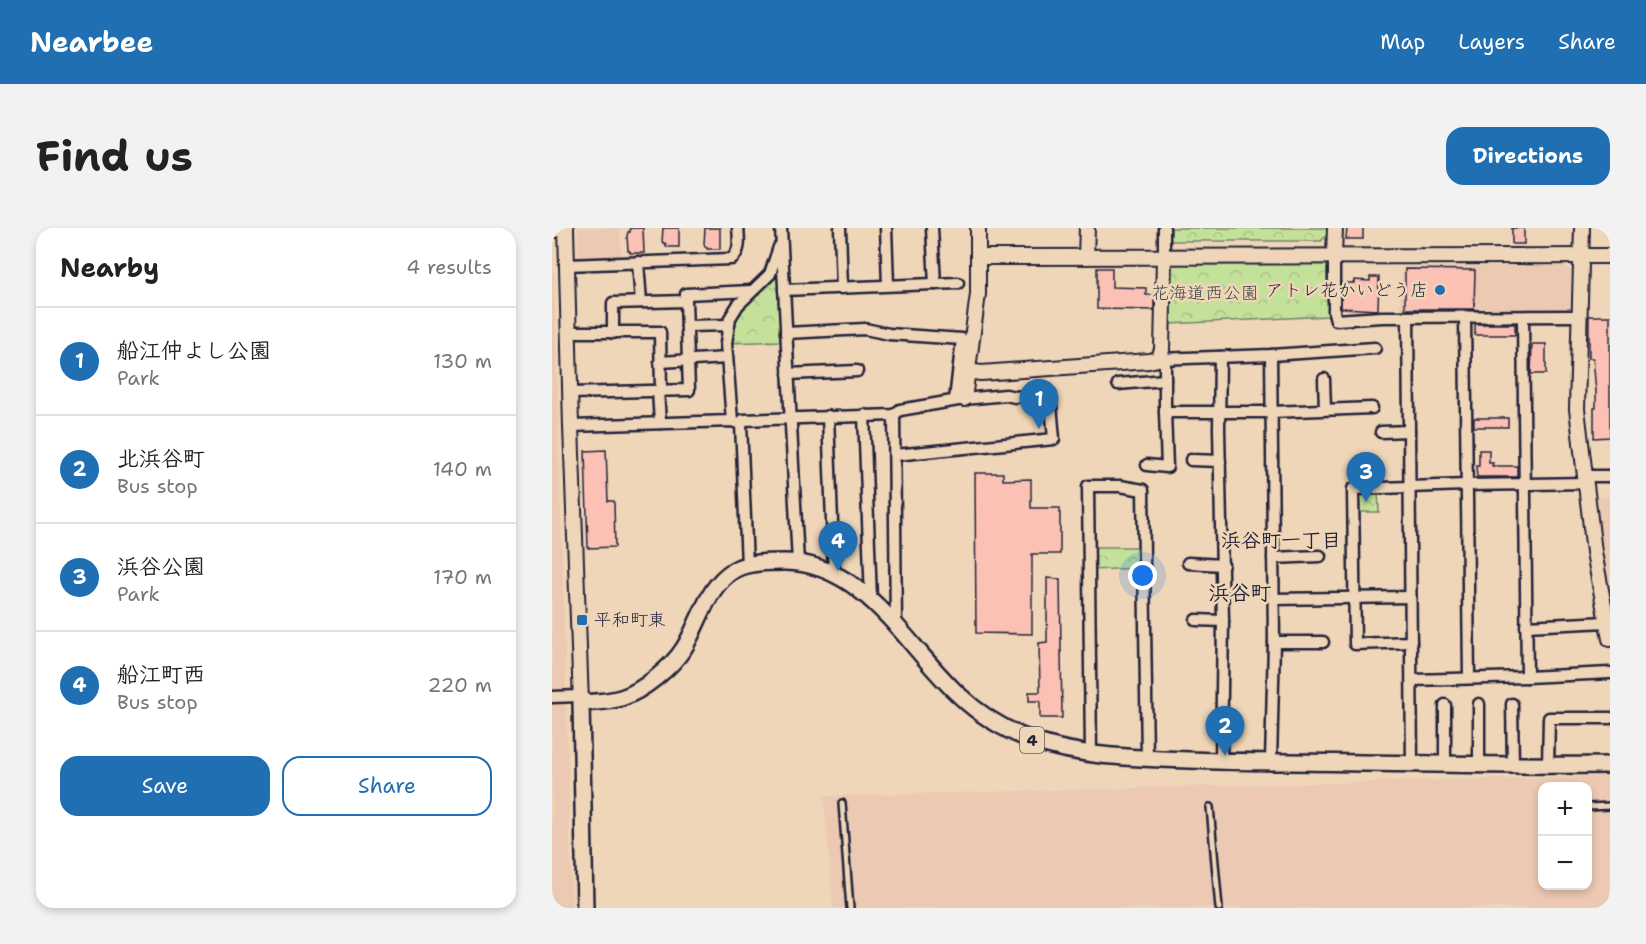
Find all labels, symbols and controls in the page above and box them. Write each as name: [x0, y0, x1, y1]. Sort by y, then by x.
text: Nearbee: [30, 23, 153, 61]
text: Map: [1380, 28, 1425, 56]
text: Layers: [1458, 28, 1525, 56]
text: Share: [1558, 28, 1616, 56]
button: Directions: [1446, 127, 1610, 185]
text: Find us: [36, 128, 193, 184]
text: Nearby: [60, 250, 159, 285]
text: 4 results: [406, 254, 492, 280]
place label: アトレ花かいどう店: [1266, 278, 1428, 302]
park label: 花海道西公園: [1151, 281, 1259, 305]
marker: アトレ花かいどう店: [1433, 283, 1447, 297]
text: 船江仲よし公園: [117, 336, 271, 365]
text: 1: [75, 348, 84, 374]
text: 130 m: [433, 348, 492, 374]
text: Park: [117, 365, 160, 391]
pin: 1: [1020, 380, 1058, 429]
text: 北浜谷町: [117, 444, 205, 473]
pin: 3: [1346, 452, 1386, 502]
text: 2: [73, 456, 87, 482]
text: 140 m: [433, 456, 492, 482]
text: Bus stop: [117, 473, 198, 499]
pin: 4: [818, 522, 858, 571]
district label: 浜谷町一丁目: [1221, 527, 1341, 553]
text: 浜谷公園: [117, 552, 205, 581]
your location: [1128, 561, 1157, 590]
text: 3: [73, 564, 87, 590]
text: 170 m: [433, 564, 492, 590]
district label: 浜谷町: [1209, 579, 1272, 607]
text: Park: [117, 581, 160, 607]
place label: 平和町東: [594, 608, 666, 632]
marker: 平和町東: [575, 613, 589, 627]
text: 船江町西: [117, 660, 205, 689]
text: 4: [73, 672, 87, 698]
text: 220 m: [428, 672, 492, 698]
text: Bus stop: [117, 689, 198, 715]
pin: 2: [1206, 706, 1244, 756]
road number: 4: [1020, 727, 1044, 753]
button: Save: [60, 756, 270, 816]
button: Share: [282, 756, 492, 816]
map controls: [1538, 782, 1592, 890]
button: +: [1538, 782, 1592, 836]
button: −: [1538, 836, 1592, 890]

